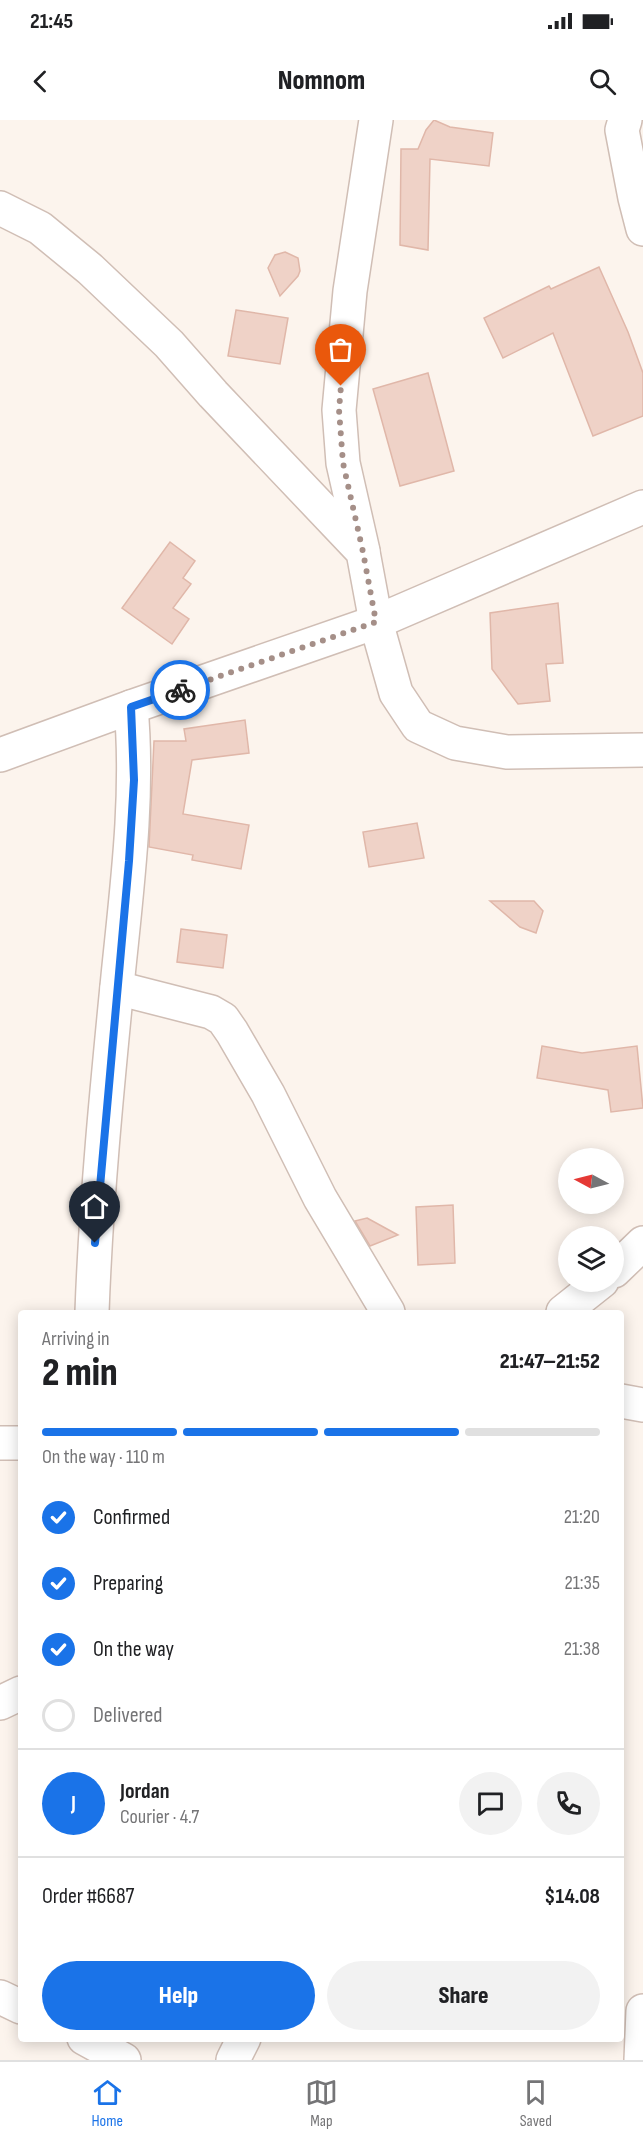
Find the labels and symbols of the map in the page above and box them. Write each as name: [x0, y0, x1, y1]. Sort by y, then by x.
pin: [315, 324, 366, 386]
courier: [150, 660, 210, 720]
north arrow: [558, 1148, 624, 1214]
pin: [69, 1181, 120, 1243]

